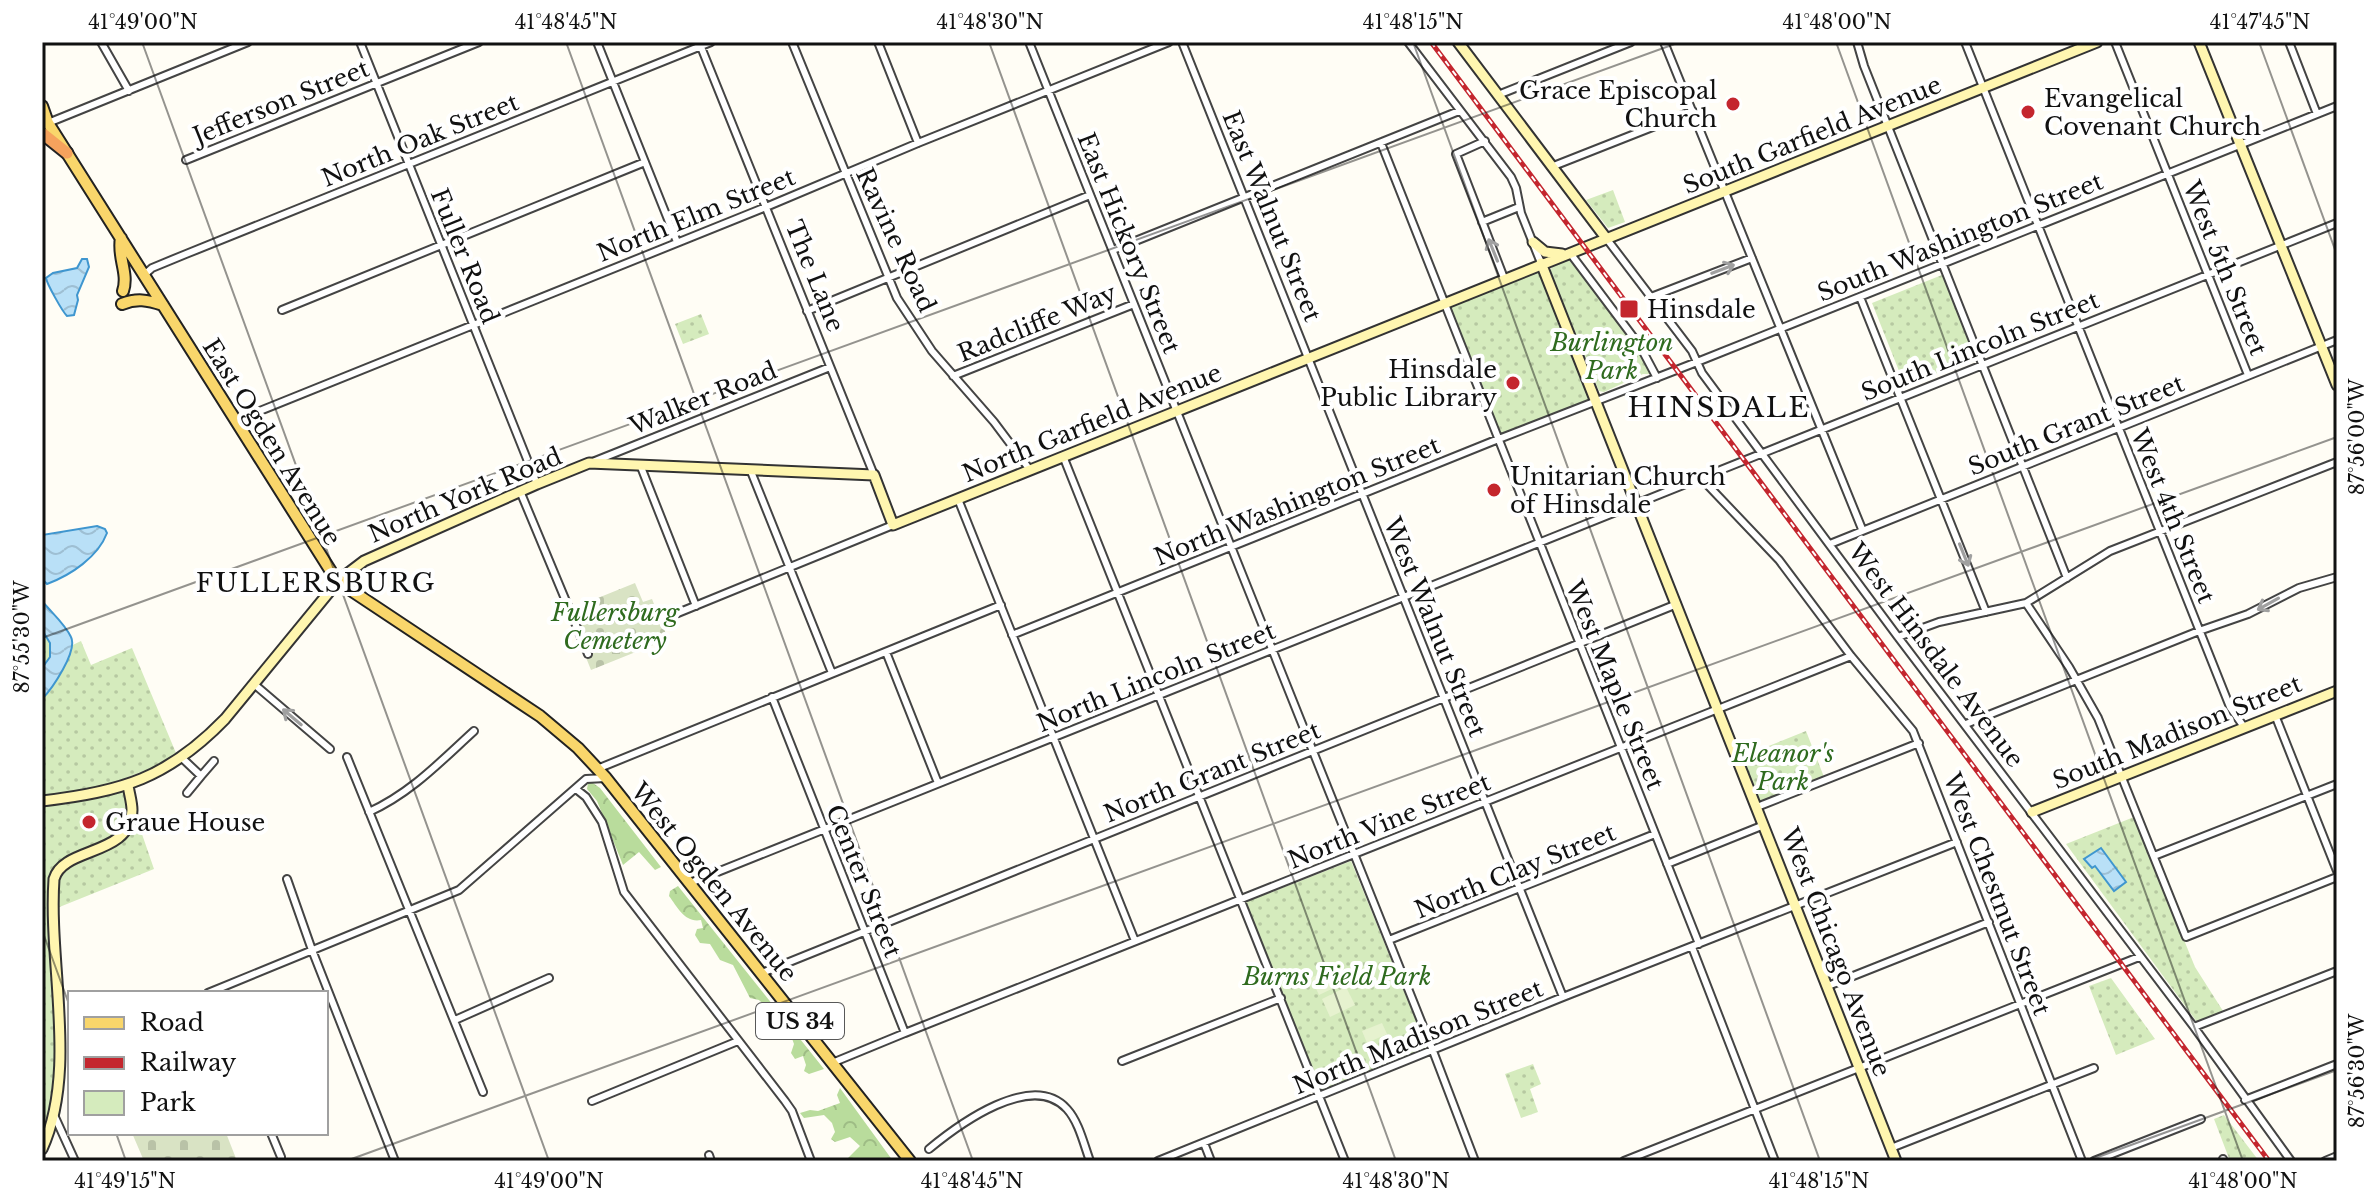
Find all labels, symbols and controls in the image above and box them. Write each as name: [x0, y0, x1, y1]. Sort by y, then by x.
text: 41°49'00"N: [88, 10, 198, 34]
text: 41°48'45"N: [515, 10, 617, 34]
text: 41°48'30"N: [937, 10, 1043, 34]
text: 41°48'15"N: [1363, 10, 1463, 34]
text: 41°48'00"N: [1783, 10, 1891, 34]
text: 41°47'45"N: [2210, 10, 2310, 34]
street label: Jefferson Street: [186, 53, 373, 152]
street label: South Garfield Avenue: [1679, 70, 1945, 200]
place label: Grace Episcopal Church: [1519, 76, 1717, 133]
place label: Evangelical Covenant Church: [2044, 84, 2261, 141]
street label: North Oak Street: [317, 87, 523, 193]
marker: Grace Episcopal Church: [1724, 95, 1742, 113]
marker: Evangelical Covenant Church: [2019, 103, 2037, 121]
street label: East Walnut Street: [1216, 106, 1328, 326]
street label: East Hickory Street: [1071, 128, 1187, 358]
street label: North Elm Street: [593, 162, 799, 268]
street label: Ravine Road: [850, 163, 942, 317]
street label: South Washington Street: [1813, 166, 2107, 308]
street label: West 5th Street: [2176, 176, 2273, 359]
street label: Fuller Road: [425, 184, 505, 328]
street label: The Lane: [780, 216, 850, 336]
one-way arrow: [1485, 238, 1499, 263]
one-way arrow: [1710, 261, 1735, 276]
street label: Radcliffe Way: [953, 278, 1121, 368]
street label: South Lincoln Street: [1857, 285, 2103, 407]
place label: Hinsdale: [1647, 295, 1756, 324]
marker: Hinsdale: [1618, 298, 1640, 320]
park label: Burlington Park: [1550, 328, 1673, 385]
street label: East Ogden Avenue: [197, 333, 347, 551]
street label: Walker Road: [624, 355, 781, 441]
place label: Hinsdale Public Library: [1320, 355, 1498, 412]
street label: North Garfield Avenue: [958, 358, 1226, 488]
street label: South Grant Street: [1964, 368, 2188, 482]
marker: Hinsdale Public Library: [1504, 374, 1522, 392]
text: 87°56'00"W: [2345, 378, 2369, 495]
district label: HINSDALE: [1628, 390, 1810, 425]
street label: West 4th Street: [2124, 424, 2221, 608]
street label: North Washington Street: [1150, 430, 1444, 572]
street label: North York Road: [364, 441, 566, 549]
place label: Unitarian Church of Hinsdale: [1510, 462, 1726, 519]
marker: Unitarian Church of Hinsdale: [1485, 481, 1503, 499]
street label: West Walnut Street: [1377, 512, 1492, 741]
street label: West Hinsdale Avenue: [1842, 536, 2030, 773]
one-way arrow: [1957, 542, 1972, 567]
district label: FULLERSBURG: [196, 567, 436, 599]
street label: West Maple Street: [1559, 575, 1670, 794]
text: 87°55'30"W: [10, 580, 34, 694]
one-way arrow: [2257, 596, 2280, 612]
park label: Fullersburg Cemetery: [550, 598, 681, 655]
street label: North Lincoln Street: [1033, 616, 1279, 738]
street label: South Madison Street: [2048, 669, 2306, 795]
one-way arrow: [282, 708, 302, 726]
street label: North Grant Street: [1100, 715, 1324, 829]
park label: Eleanor's Park: [1731, 739, 1834, 796]
street label: North Vine Street: [1284, 767, 1494, 875]
street label: West Chestnut Street: [1937, 768, 2057, 1019]
street label: West Ogden Avenue: [624, 776, 803, 987]
street label: Center Street: [820, 800, 908, 962]
place label: Graue House: [105, 808, 265, 837]
marker: Graue House: [80, 813, 98, 831]
street label: North Clay Street: [1410, 817, 1620, 925]
street label: West Chicago Avenue: [1775, 822, 1897, 1081]
park label: Burns Field Park: [1242, 962, 1431, 991]
street label: North Madison Street: [1289, 974, 1547, 1100]
legend: [68, 991, 328, 1135]
road number: US 34: [756, 1003, 844, 1039]
text: Road: [140, 1008, 204, 1037]
text: 87°56'30"W: [2345, 1013, 2369, 1128]
text: Railway: [140, 1048, 237, 1077]
text: Park: [140, 1088, 196, 1117]
text: 41°49'15"N: [74, 1169, 176, 1193]
text: 41°49'00"N: [494, 1169, 604, 1193]
text: 41°48'45"N: [921, 1169, 1023, 1193]
text: 41°48'30"N: [1343, 1169, 1449, 1193]
text: 41°48'15"N: [1769, 1169, 1869, 1193]
text: 41°48'00"N: [2189, 1169, 2297, 1193]

